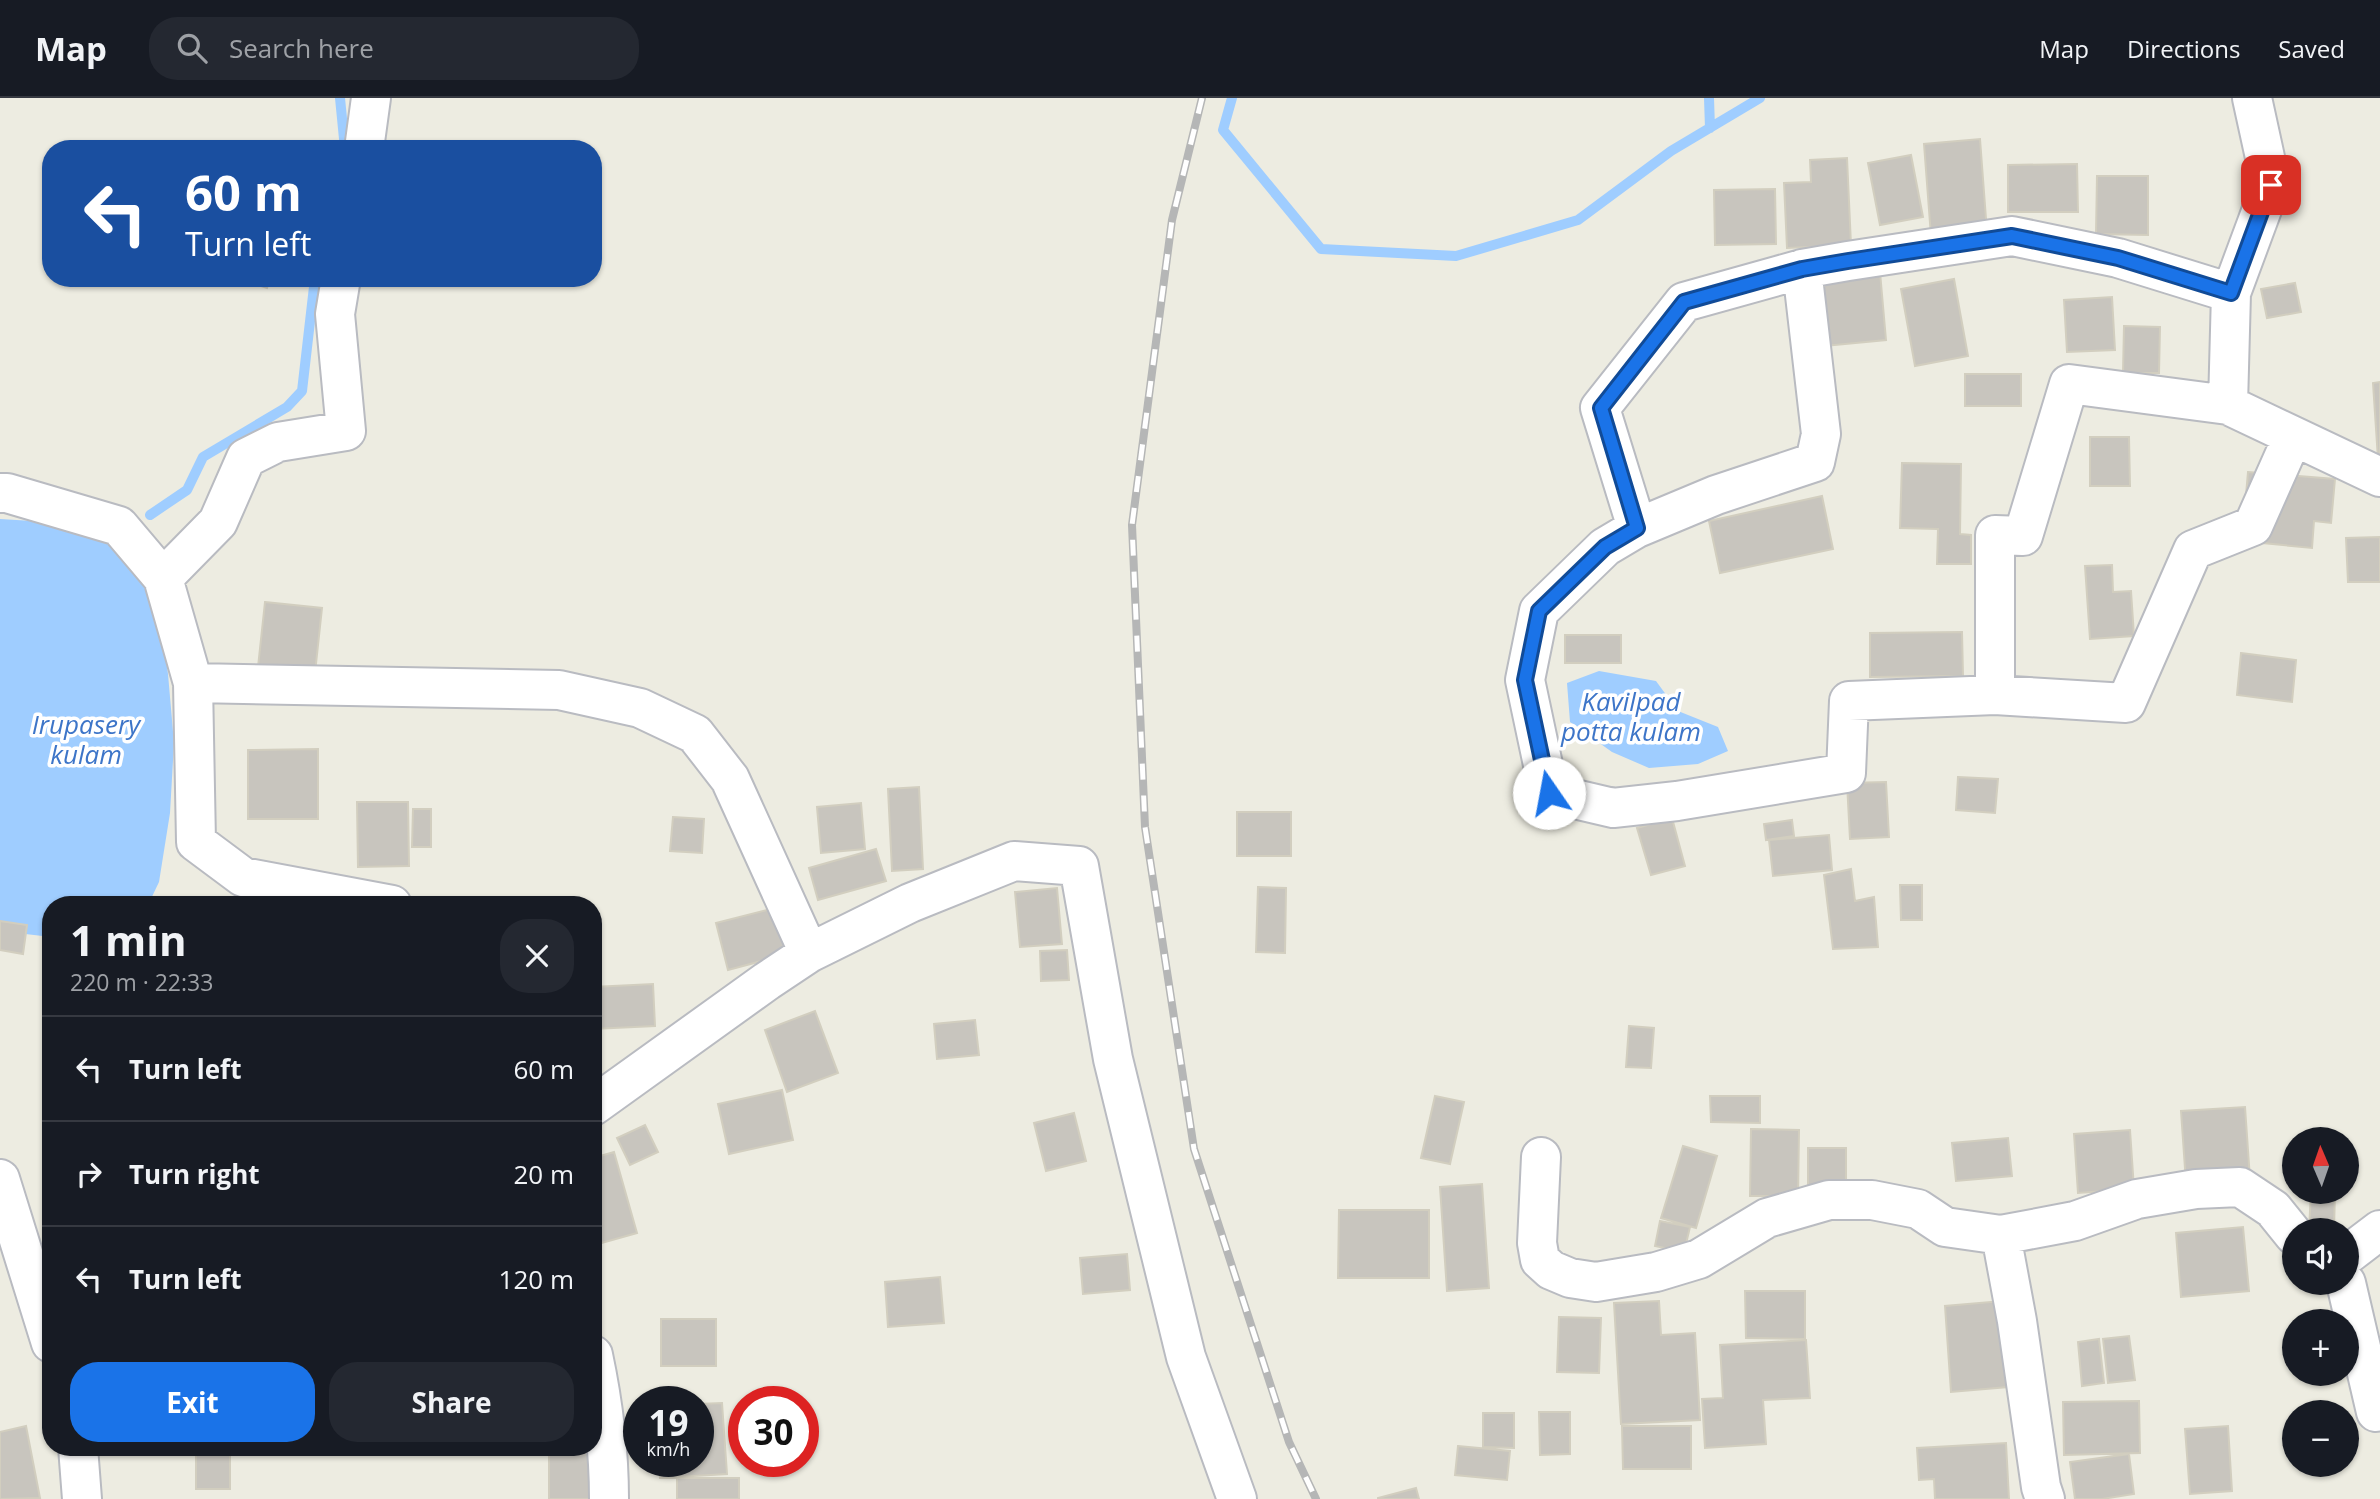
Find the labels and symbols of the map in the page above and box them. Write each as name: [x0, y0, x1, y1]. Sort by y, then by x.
pin: [2241, 155, 2301, 215]
water label: Kavilpad potta kulam: [1560, 683, 1701, 749]
water label: Irupasery kulam: [32, 706, 142, 772]
position arrow: [1512, 756, 1586, 830]
north arrow: [2282, 1127, 2359, 1204]
speed limit sign: 30: [728, 1386, 819, 1477]

